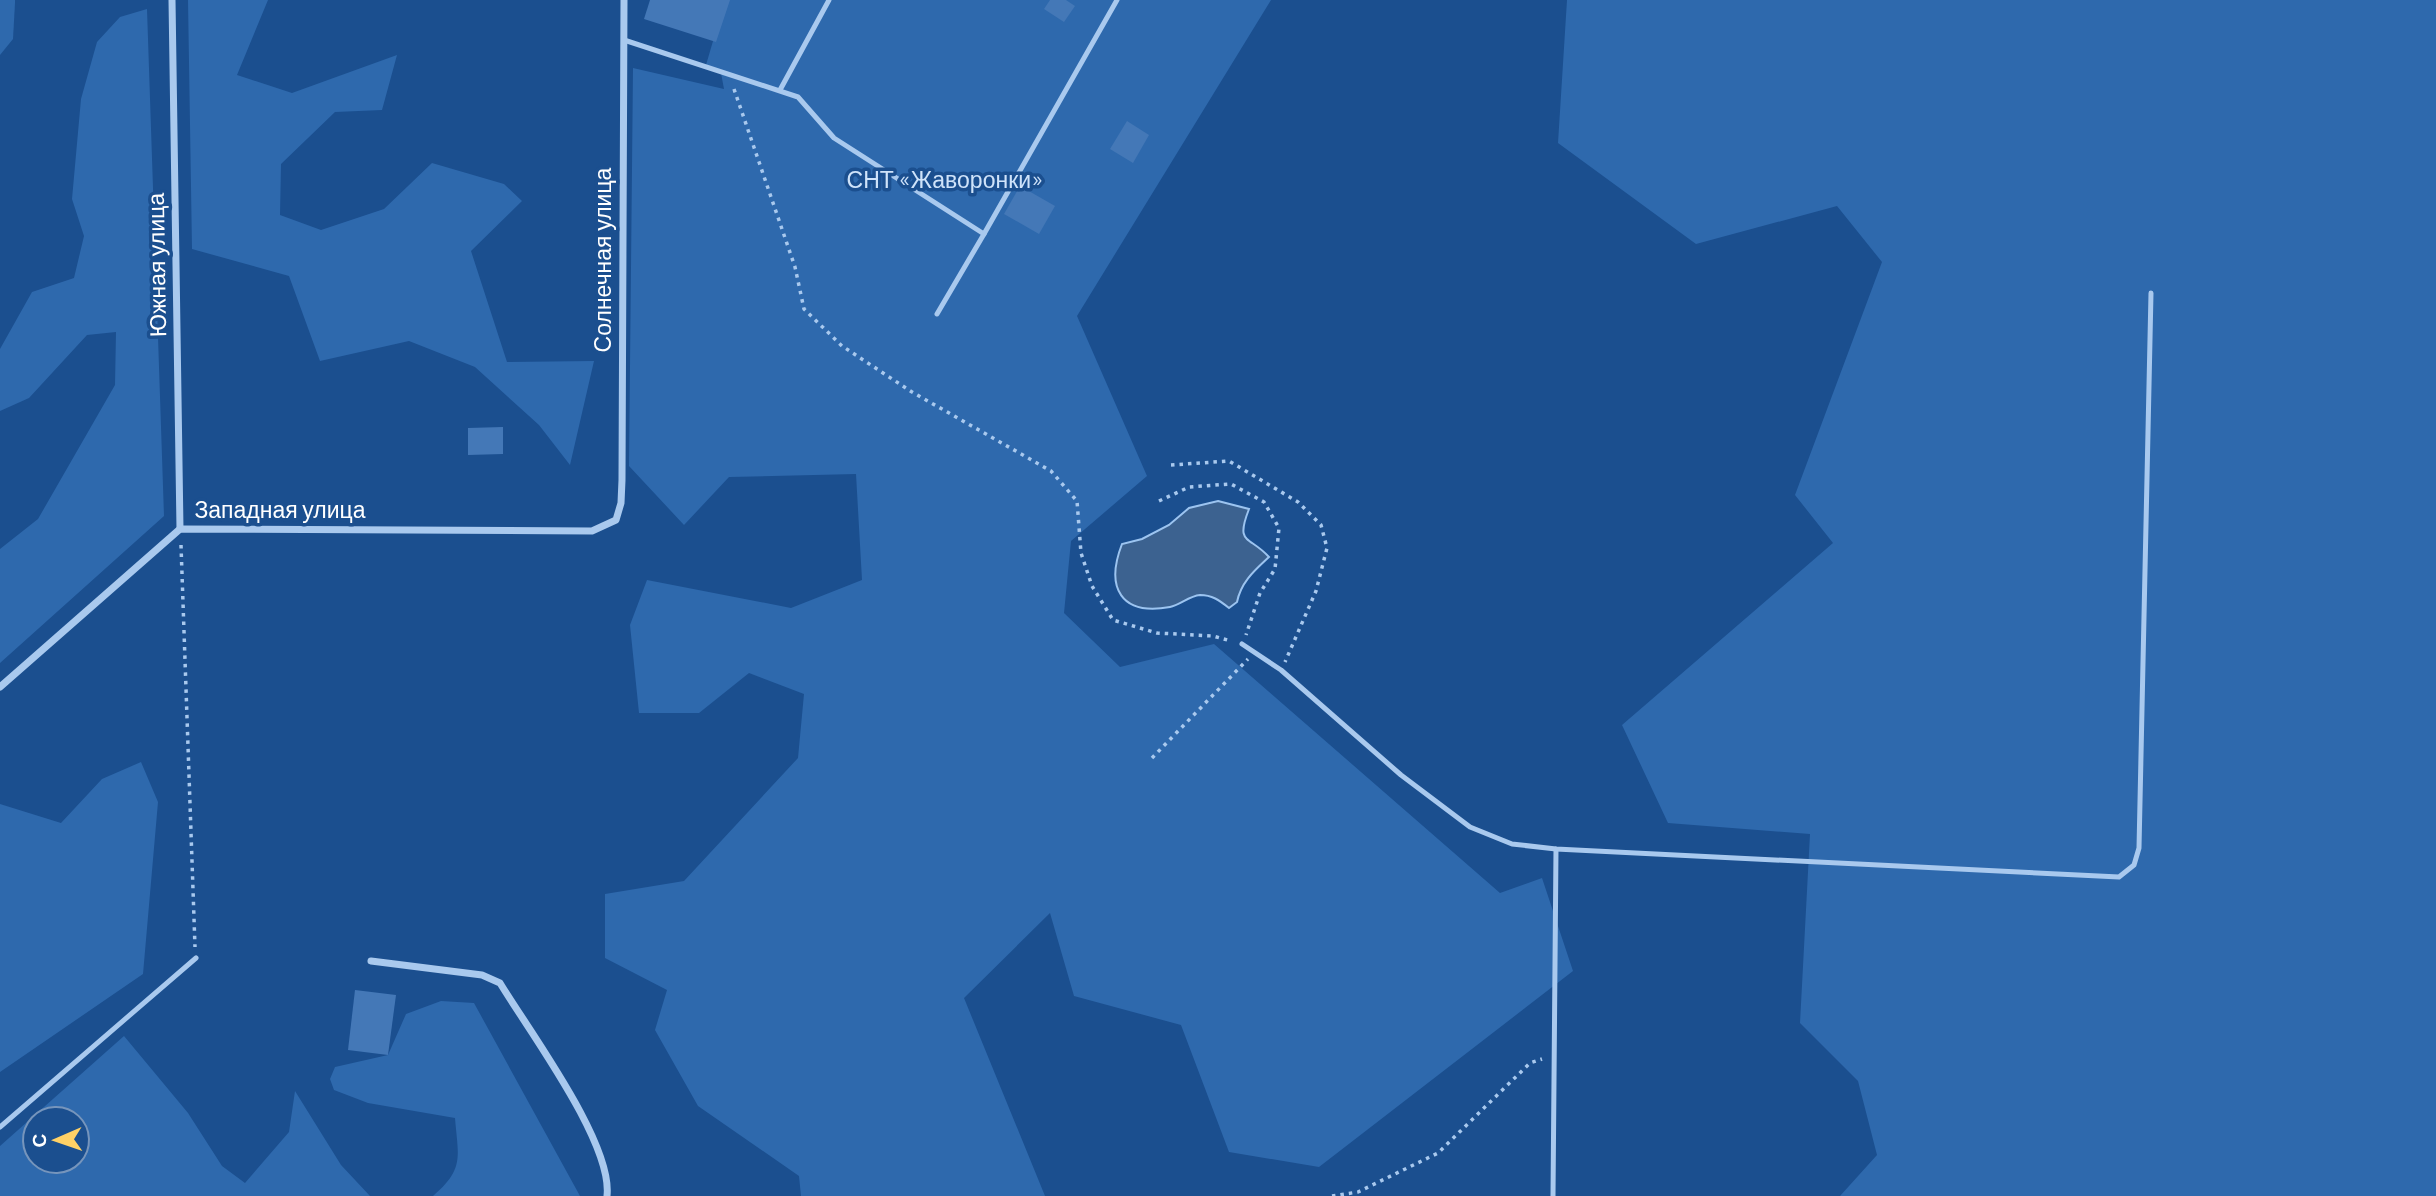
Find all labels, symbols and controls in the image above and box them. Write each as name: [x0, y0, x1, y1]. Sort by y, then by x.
park label: СНТ «Жаворонки»: [847, 165, 1043, 193]
street label: Солнечная улица: [588, 167, 616, 352]
street label: Южная улица: [141, 192, 171, 337]
street label: Западная улица: [194, 495, 366, 523]
north arrow: [21, 1105, 91, 1175]
text: С: [27, 1133, 50, 1148]

